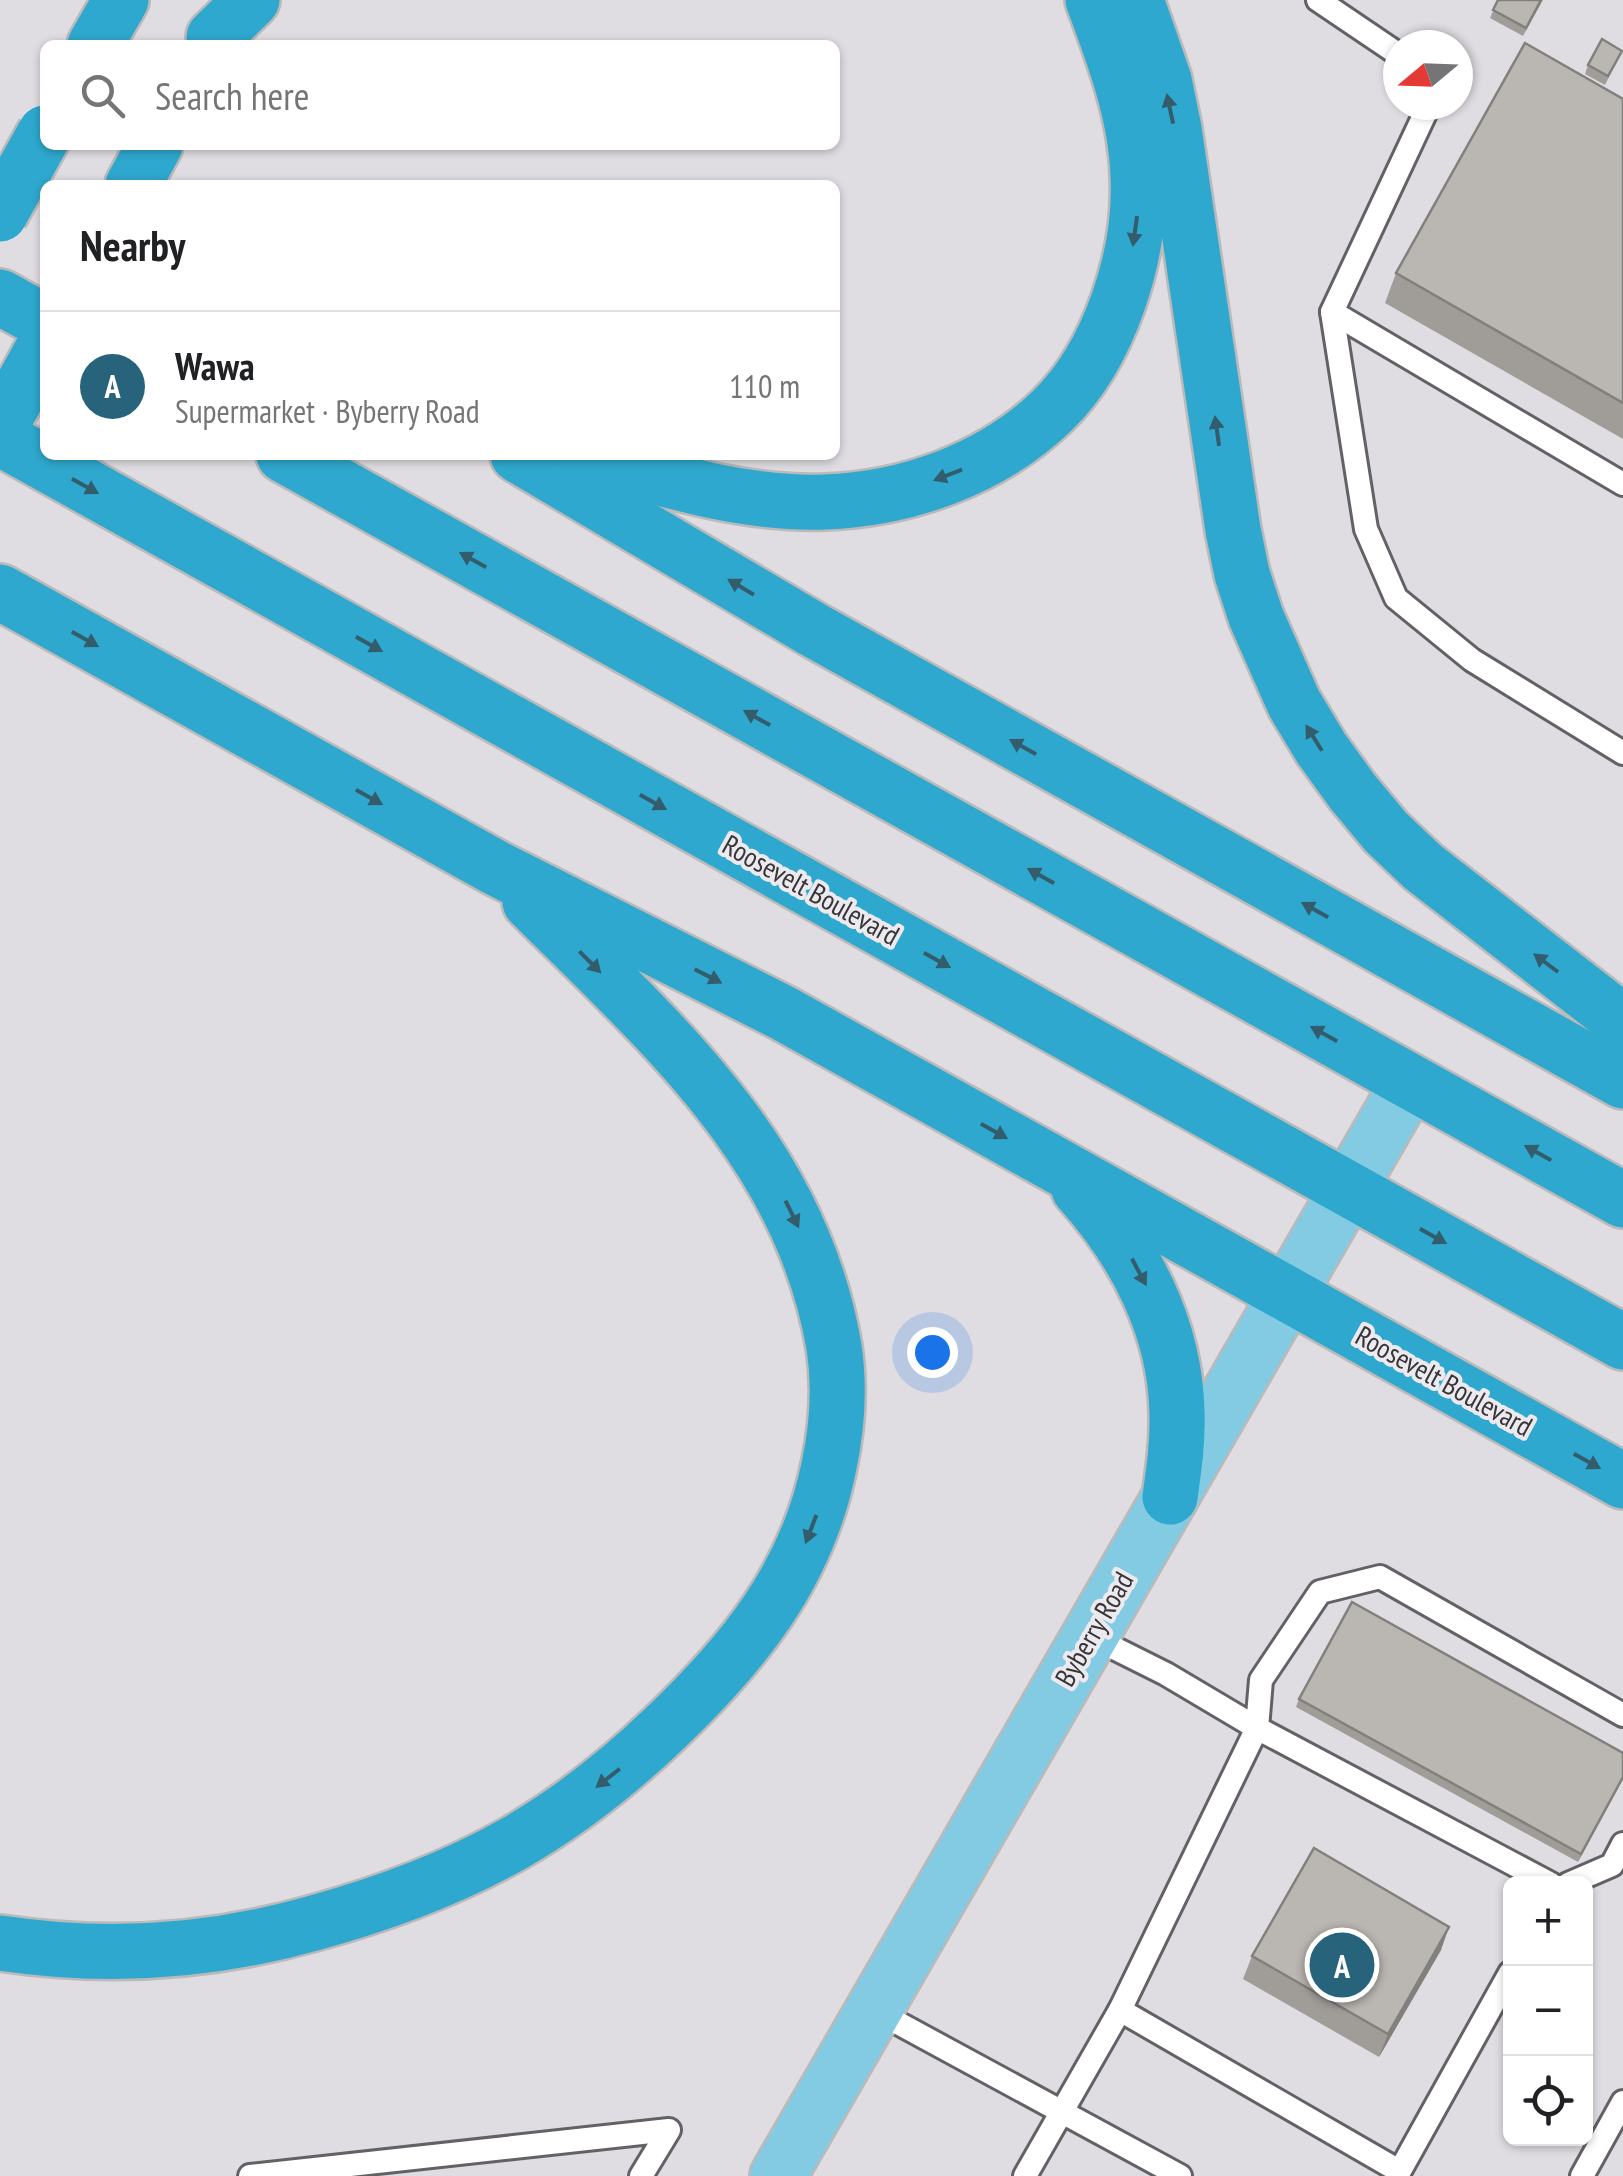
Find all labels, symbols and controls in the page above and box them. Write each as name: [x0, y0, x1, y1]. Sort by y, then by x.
north arrow: [1383, 30, 1473, 120]
search box: [40, 40, 840, 150]
icon: search: [75, 68, 130, 123]
text: Search here: [155, 71, 309, 120]
one-way arrow: [1161, 93, 1177, 124]
one-way arrow: [1127, 215, 1143, 247]
text: Nearby: [80, 218, 185, 273]
text: Wawa: [175, 341, 255, 390]
text: A: [104, 365, 121, 407]
text: 110 m: [729, 365, 800, 407]
text: Supermarket · Byberry Road: [175, 390, 480, 432]
one-way arrow: [1209, 414, 1225, 446]
one-way arrow: [933, 468, 963, 484]
one-way arrow: [71, 476, 99, 494]
one-way arrow: [458, 551, 487, 568]
one-way arrow: [727, 579, 755, 596]
one-way arrow: [71, 630, 99, 648]
one-way arrow: [355, 634, 383, 652]
one-way arrow: [742, 710, 771, 727]
one-way arrow: [1306, 724, 1324, 751]
one-way arrow: [1009, 739, 1038, 756]
one-way arrow: [355, 788, 383, 806]
one-way arrow: [639, 793, 667, 811]
street label: Roosevelt Boulevard: [716, 826, 906, 953]
one-way arrow: [1026, 868, 1055, 885]
one-way arrow: [1301, 901, 1329, 919]
one-way arrow: [578, 949, 602, 973]
one-way arrow: [923, 951, 951, 969]
one-way arrow: [1533, 952, 1559, 973]
one-way arrow: [694, 967, 723, 984]
one-way arrow: [1310, 1026, 1339, 1043]
one-way arrow: [979, 1122, 1008, 1139]
one-way arrow: [1524, 1144, 1552, 1162]
one-way arrow: [783, 1200, 800, 1229]
one-way arrow: [1419, 1228, 1448, 1245]
one-way arrow: [1130, 1258, 1147, 1287]
street label: Roosevelt Boulevard: [1349, 1317, 1539, 1444]
your location: [907, 1327, 958, 1378]
one-way arrow: [1572, 1452, 1601, 1469]
one-way arrow: [803, 1514, 818, 1544]
street label: Byberry Road: [1046, 1565, 1141, 1693]
one-way arrow: [595, 1767, 621, 1787]
map controls: [1503, 1876, 1593, 2146]
button: +: [1503, 1876, 1593, 1966]
pin: A: [1310, 1928, 1374, 2002]
button: −: [1503, 1966, 1593, 2056]
button: locate: [1503, 2056, 1593, 2146]

